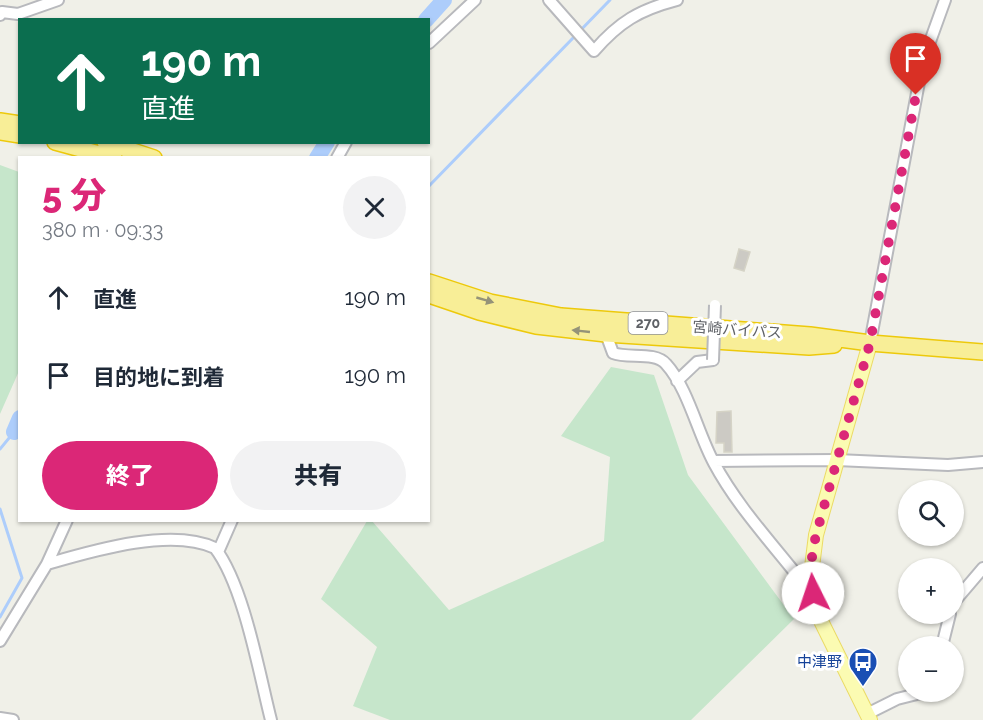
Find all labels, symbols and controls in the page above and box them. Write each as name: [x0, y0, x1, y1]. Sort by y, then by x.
pin: [890, 33, 941, 95]
text: 190 m: [141, 37, 261, 86]
icon: ahead: [42, 42, 120, 120]
icon: arrive: [899, 42, 932, 75]
text: 直進: [141, 93, 195, 124]
text: 5 分: [42, 174, 106, 216]
button: close: [343, 176, 406, 239]
text: 380 m · 09:33: [42, 218, 163, 242]
icon: ahead: [42, 281, 75, 314]
text: 190 m: [344, 284, 406, 310]
text: 直進: [93, 286, 137, 312]
one-way arrow: [476, 296, 494, 305]
road number: 270: [628, 312, 668, 334]
street label: 宮崎バイパス: [692, 318, 782, 342]
one-way arrow: [571, 326, 590, 336]
icon: arrive: [42, 359, 75, 392]
text: 190 m: [344, 362, 406, 388]
text: 目的地に到着: [93, 364, 225, 390]
button: 終了: [42, 441, 218, 510]
button: 共有: [230, 441, 406, 510]
map controls: [898, 480, 964, 702]
button: search: [898, 480, 964, 546]
button: +: [898, 558, 964, 624]
position arrow: [781, 561, 845, 625]
button: −: [898, 636, 964, 702]
bus stop icon: 中津野: [847, 646, 879, 688]
place label: 中津野: [797, 653, 842, 671]

